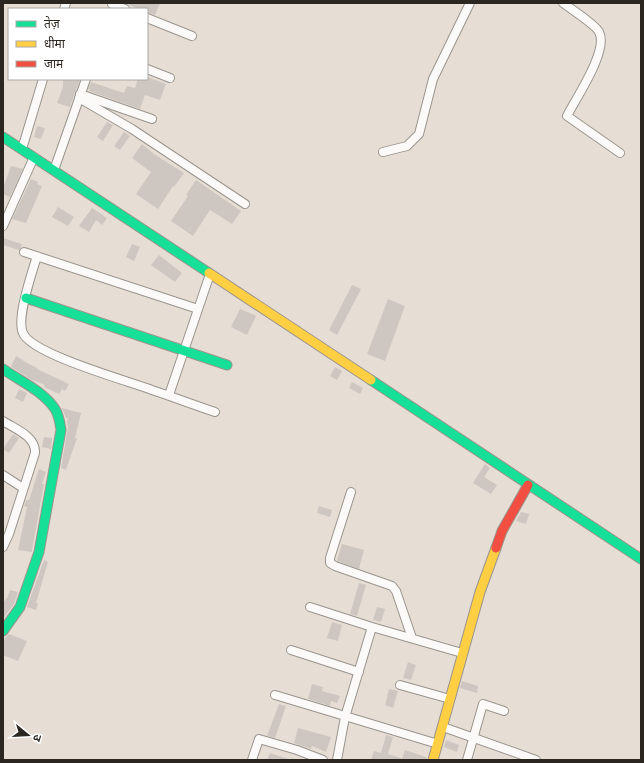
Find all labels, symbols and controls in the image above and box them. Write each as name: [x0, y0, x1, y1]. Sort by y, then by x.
legend: [8, 8, 148, 80]
text: तेज़: [44, 16, 61, 31]
text: धीमा: [44, 36, 66, 51]
text: जाम: [44, 57, 64, 71]
north arrow: [8, 715, 48, 755]
text: उ: [30, 733, 44, 744]

